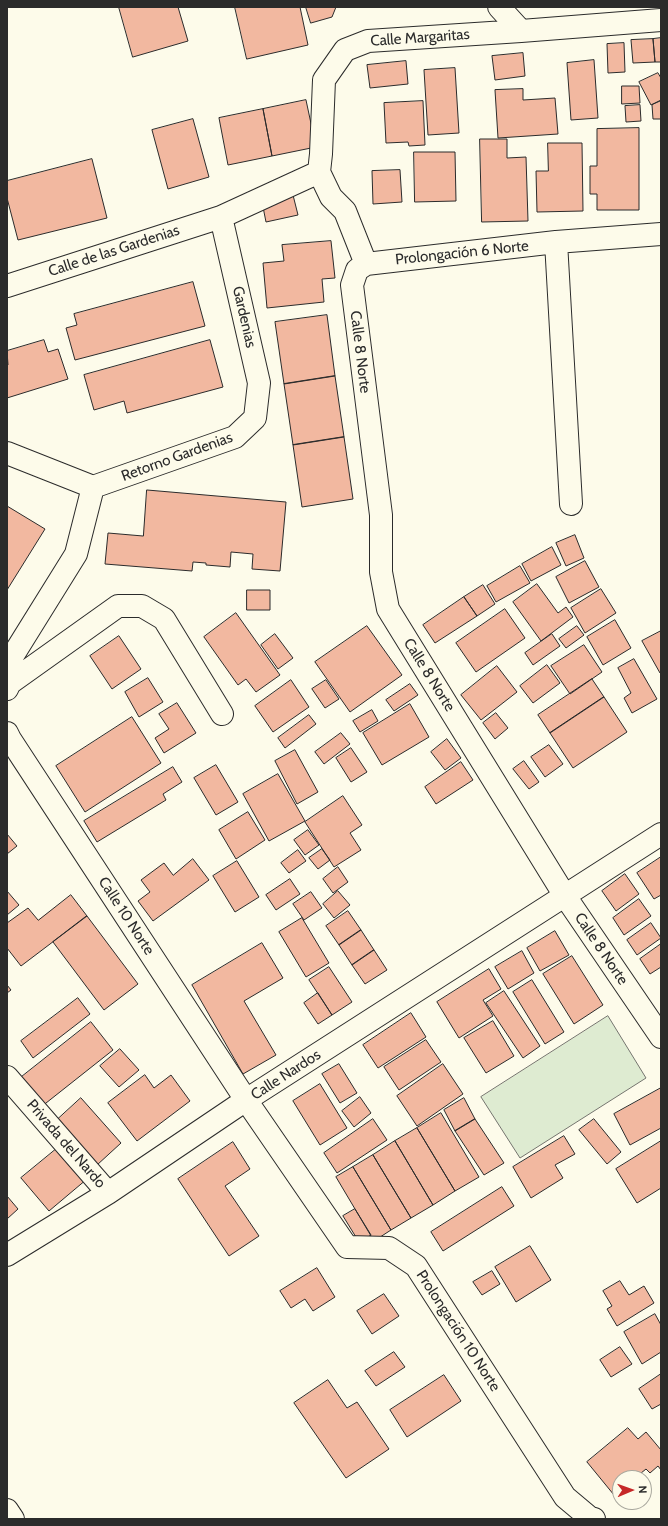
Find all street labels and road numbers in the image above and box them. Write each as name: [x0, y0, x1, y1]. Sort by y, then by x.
street label: Calle Margaritas: [370, 26, 470, 50]
street label: Calle de las Gardenias: [46, 221, 182, 281]
street label: Prolongación 6 Norte: [394, 237, 530, 269]
street label: Gardenias: [228, 284, 260, 350]
street label: Calle 8 Norte: [346, 310, 374, 394]
street label: Retorno Gardenias: [119, 428, 235, 486]
street label: Calle 8 Norte: [399, 635, 459, 715]
street label: Calle 10 Norte: [94, 874, 158, 958]
street label: Calle 8 Norte: [570, 910, 632, 988]
street label: Calle Nardos: [248, 1046, 324, 1104]
street label: Privada del Nardo: [23, 1096, 109, 1192]
street label: Prolongación 10 Norte: [412, 1267, 504, 1395]

